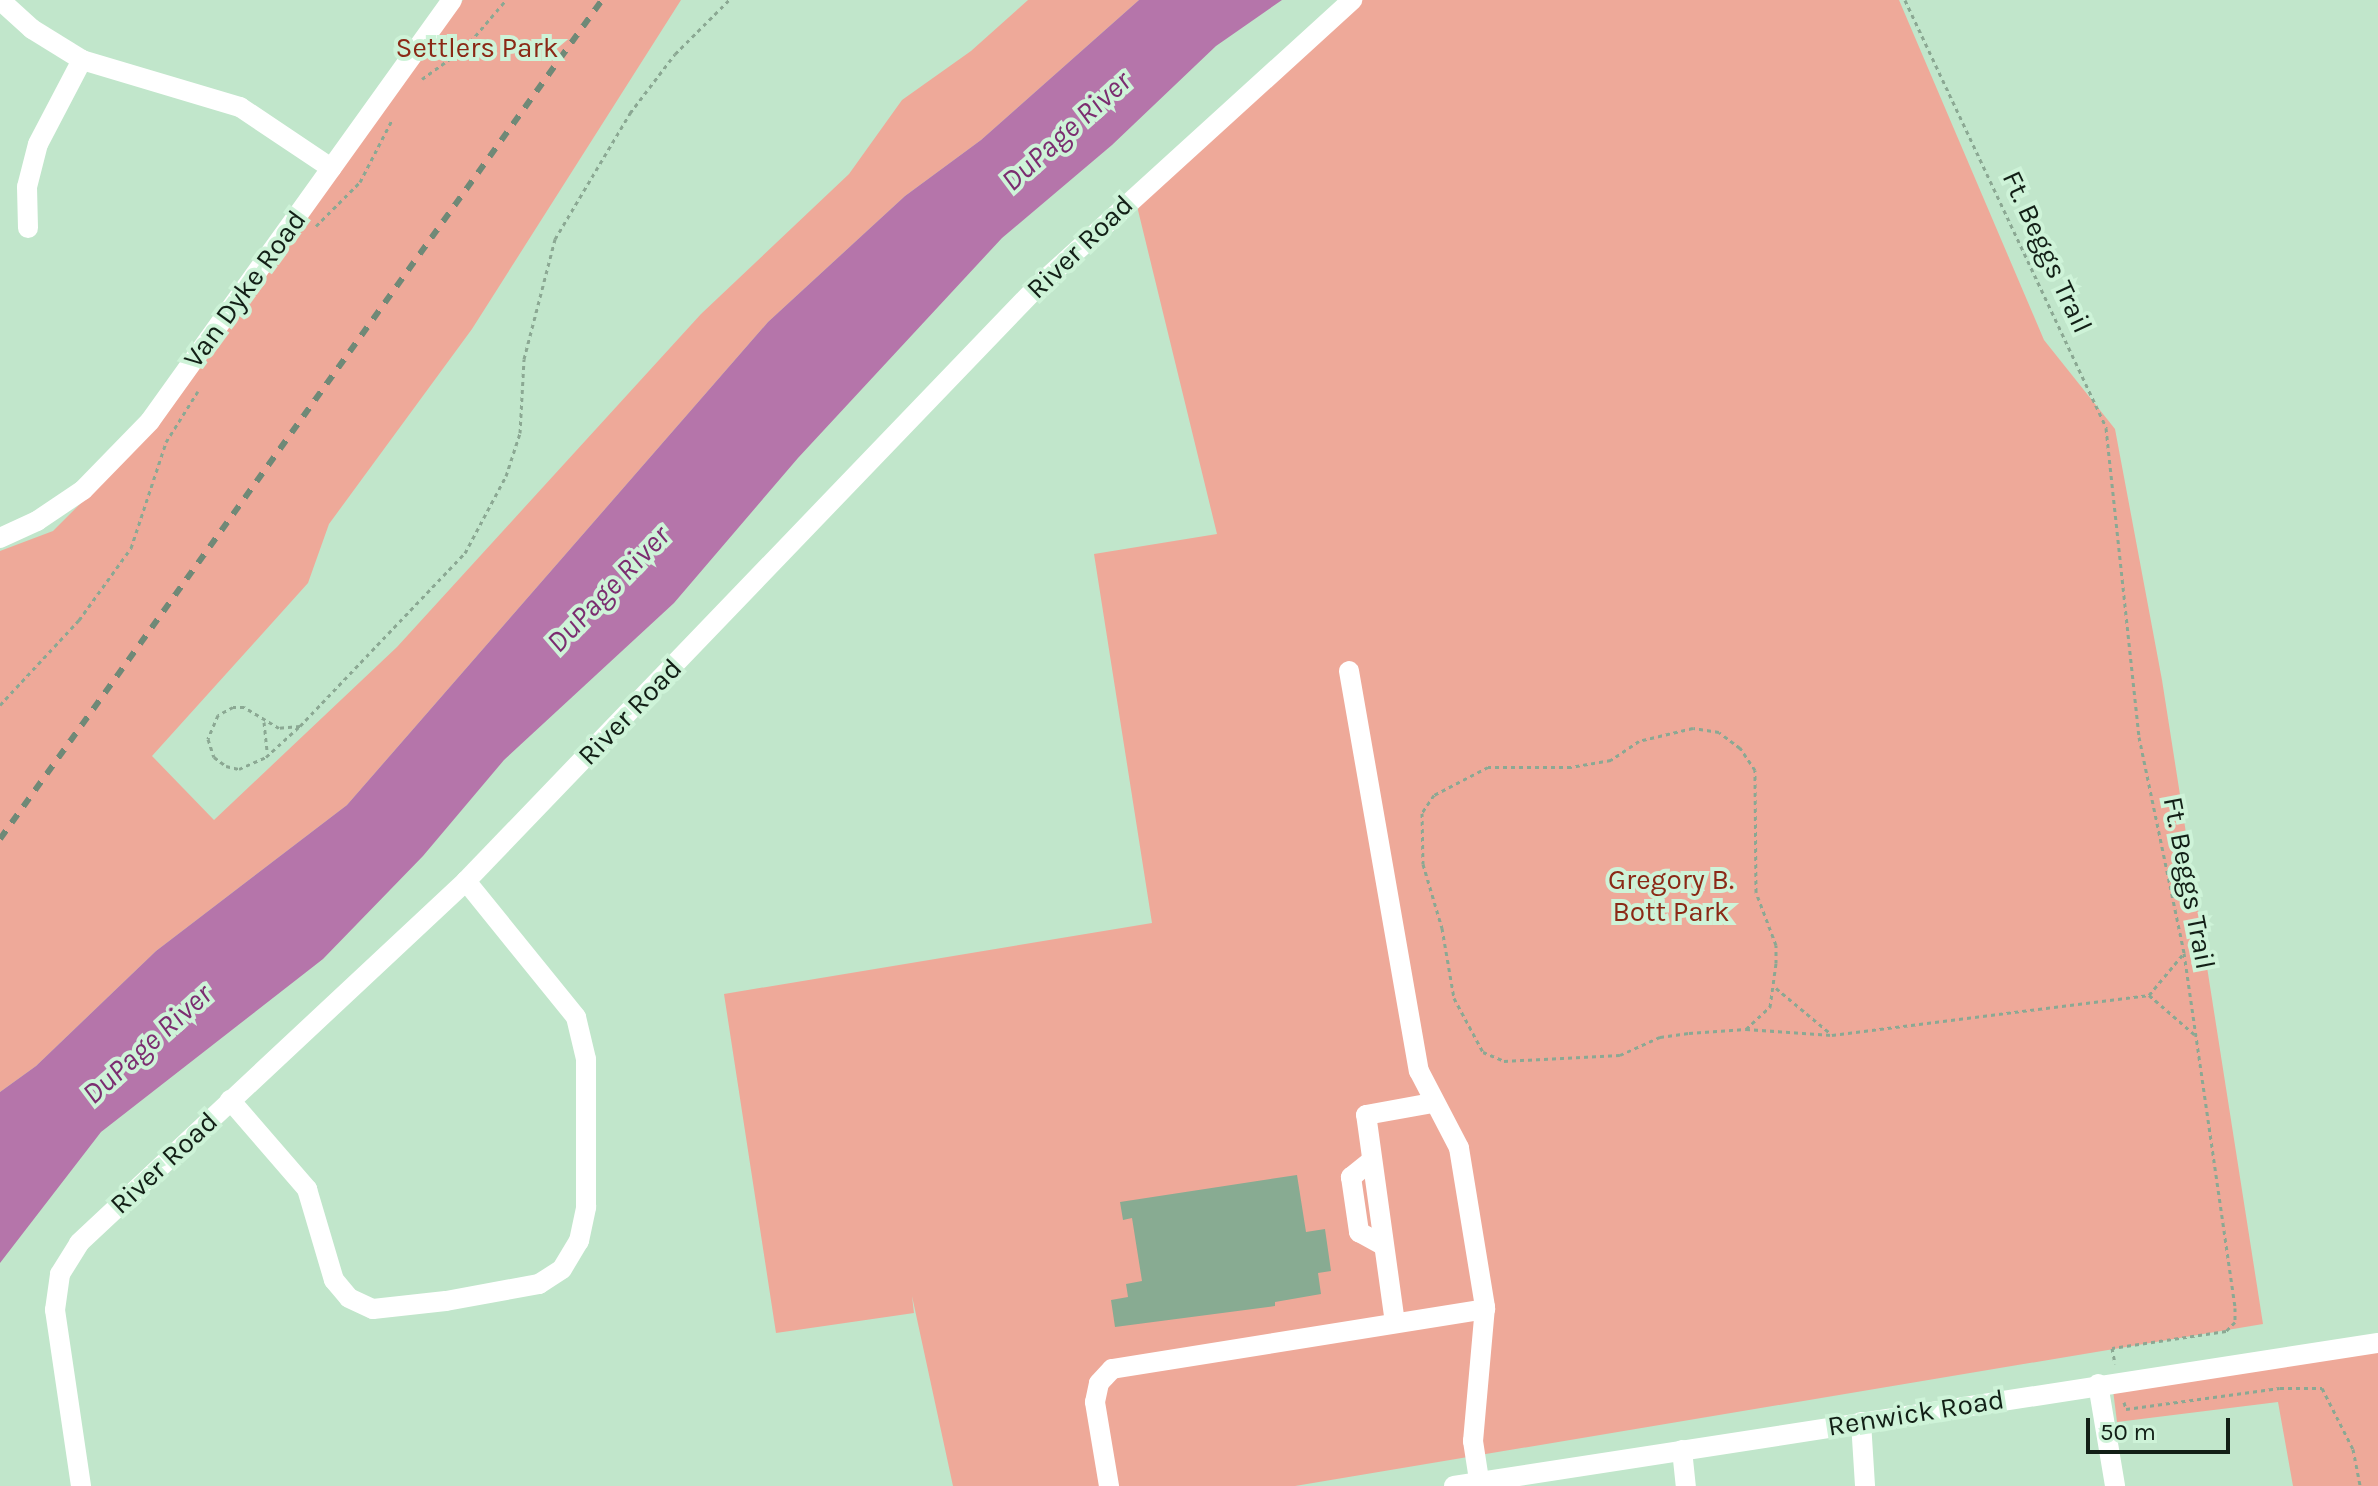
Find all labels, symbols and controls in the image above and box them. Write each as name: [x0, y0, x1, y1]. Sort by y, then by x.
park label: Settlers Park: [396, 31, 558, 65]
water label: DuPage River: [994, 63, 1138, 199]
street label: Ft. Beggs Trail: [1995, 165, 2099, 339]
street label: River Road: [1020, 188, 1140, 306]
street label: Van Dyke Road: [177, 204, 313, 374]
water label: DuPage River: [539, 518, 677, 660]
street label: River Road: [571, 652, 689, 772]
street label: Ft. Beggs Trail: [2156, 794, 2222, 972]
park label: Gregory B. Bott Park: [1608, 863, 1734, 929]
water label: DuPage River: [75, 976, 219, 1112]
street label: River Road: [103, 1105, 225, 1221]
street label: Renwick Road: [1825, 1382, 2007, 1444]
scale bar: [2090, 1402, 2234, 1452]
text: 50 m: [2100, 1418, 2156, 1446]

